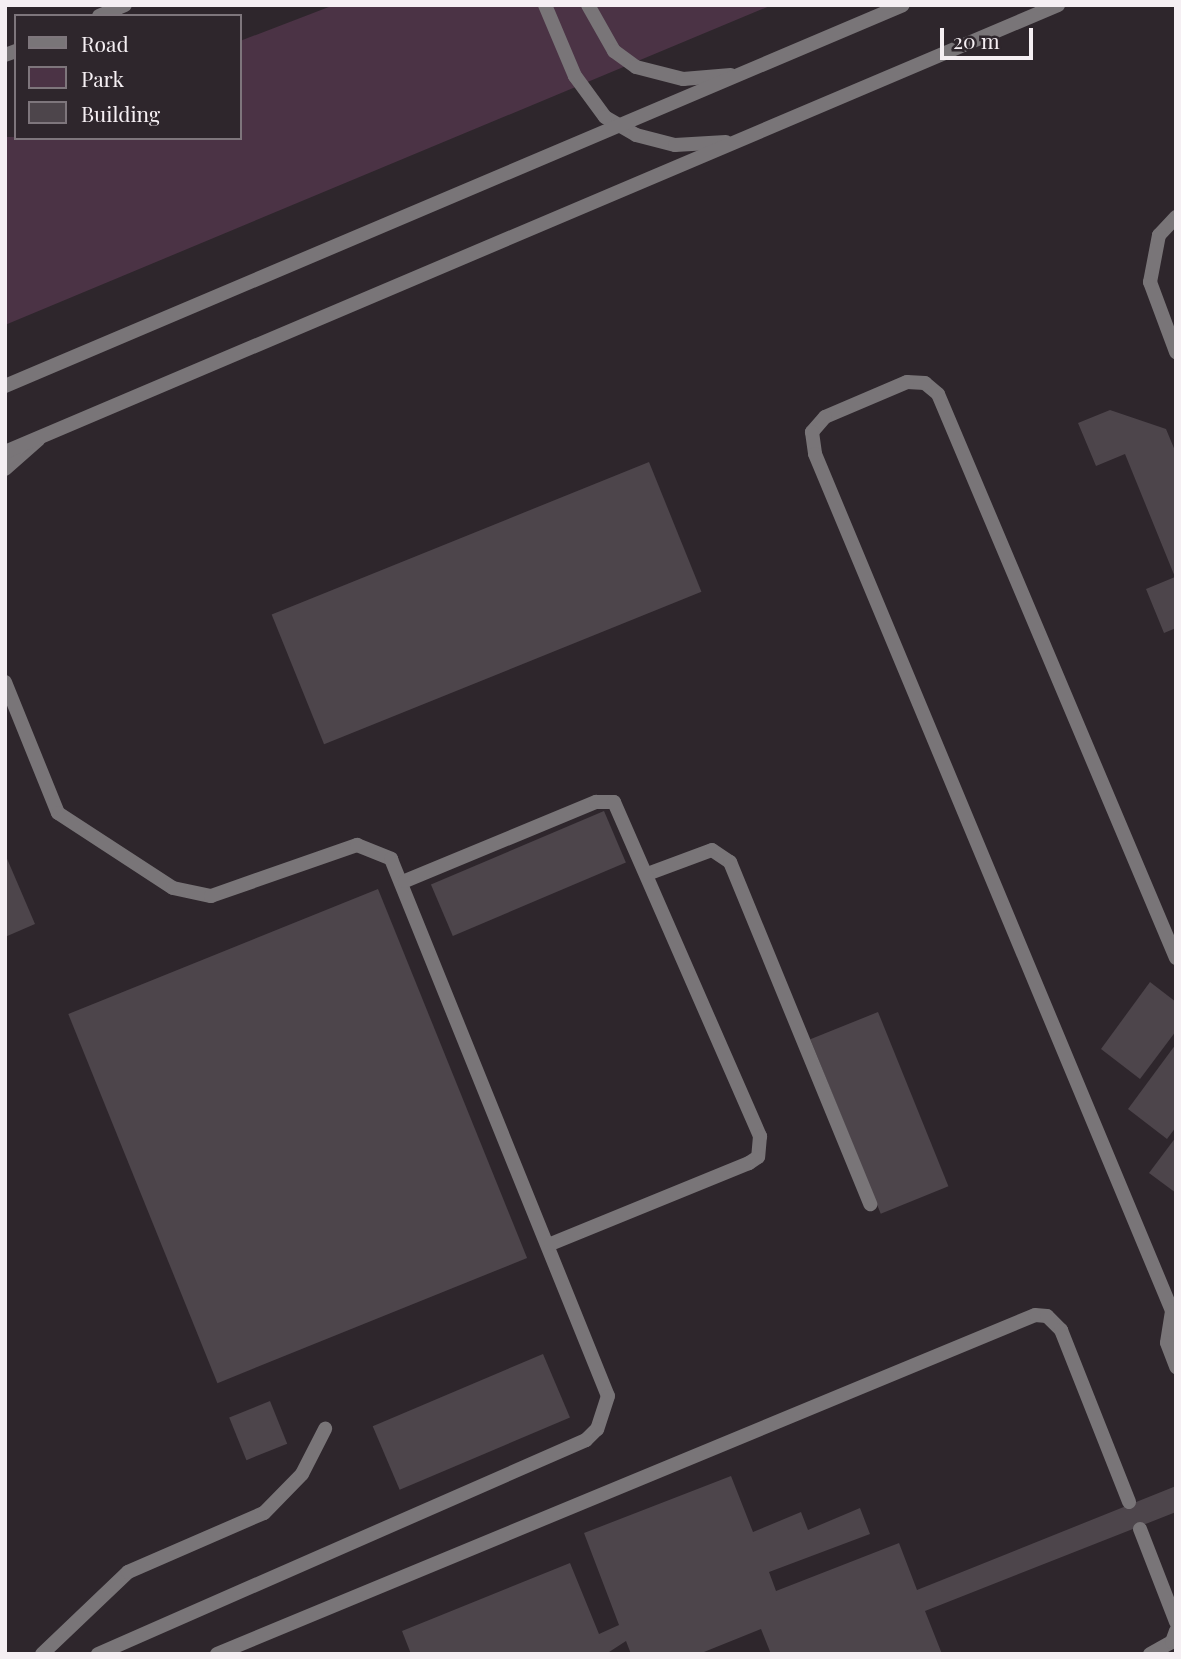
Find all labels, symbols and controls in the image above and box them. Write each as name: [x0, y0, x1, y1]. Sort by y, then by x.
legend: [14, 14, 242, 140]
scale bar: [943, 14, 1036, 58]
text: 20 m: [953, 26, 1000, 54]
text: Road: [81, 29, 129, 57]
text: Park: [81, 64, 124, 92]
text: Building: [81, 99, 160, 127]

